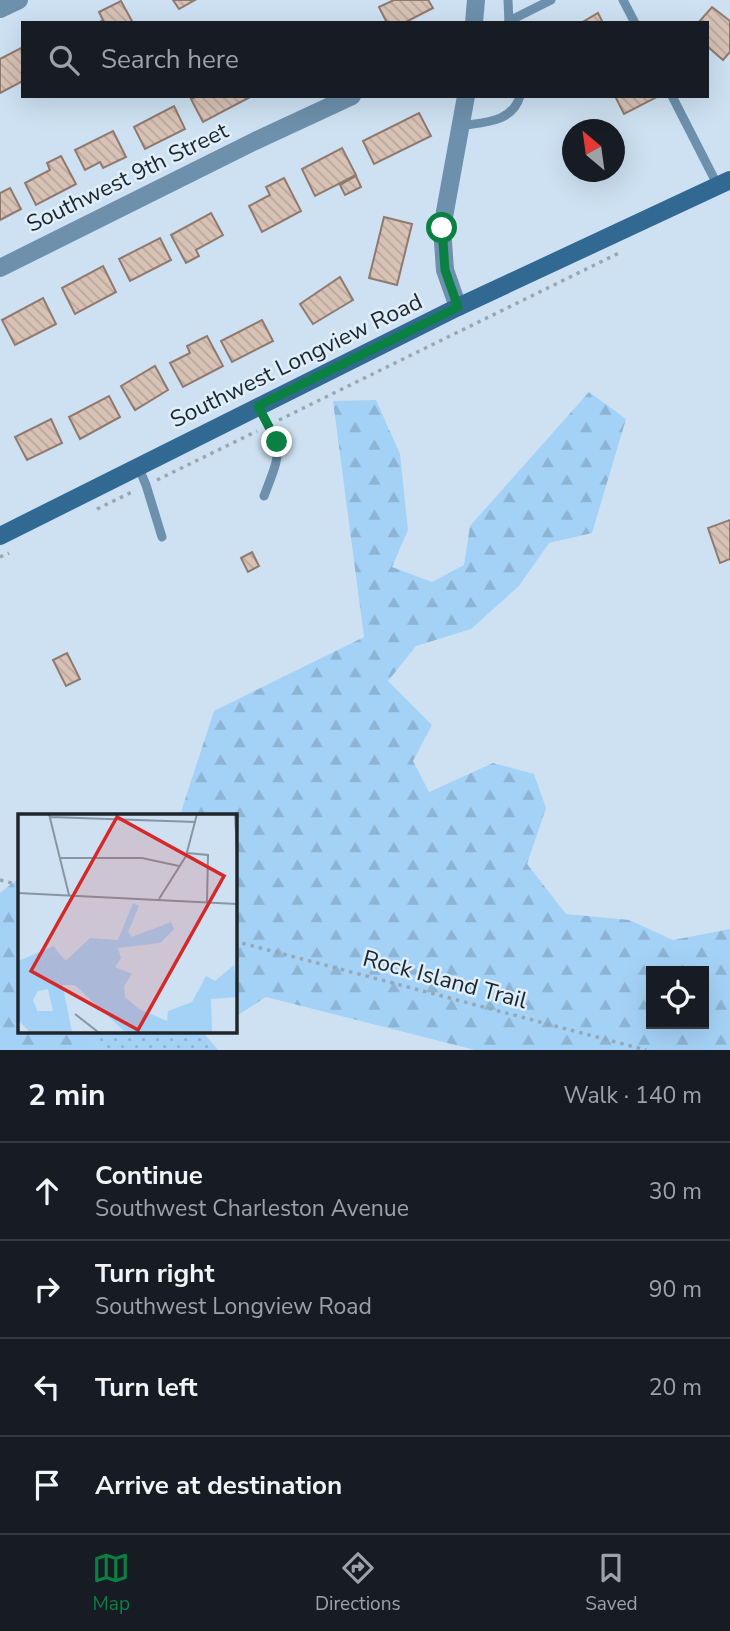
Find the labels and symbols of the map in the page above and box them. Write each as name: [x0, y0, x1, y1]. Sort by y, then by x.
street label: Southwest 9th Street: [21, 115, 234, 240]
north arrow: [562, 119, 625, 182]
route start: [426, 212, 457, 243]
street label: Southwest Longview Road: [165, 286, 427, 435]
route end: [261, 426, 292, 457]
inset map: [18, 814, 236, 1032]
street label: Rock Island Trail: [359, 943, 531, 1016]

